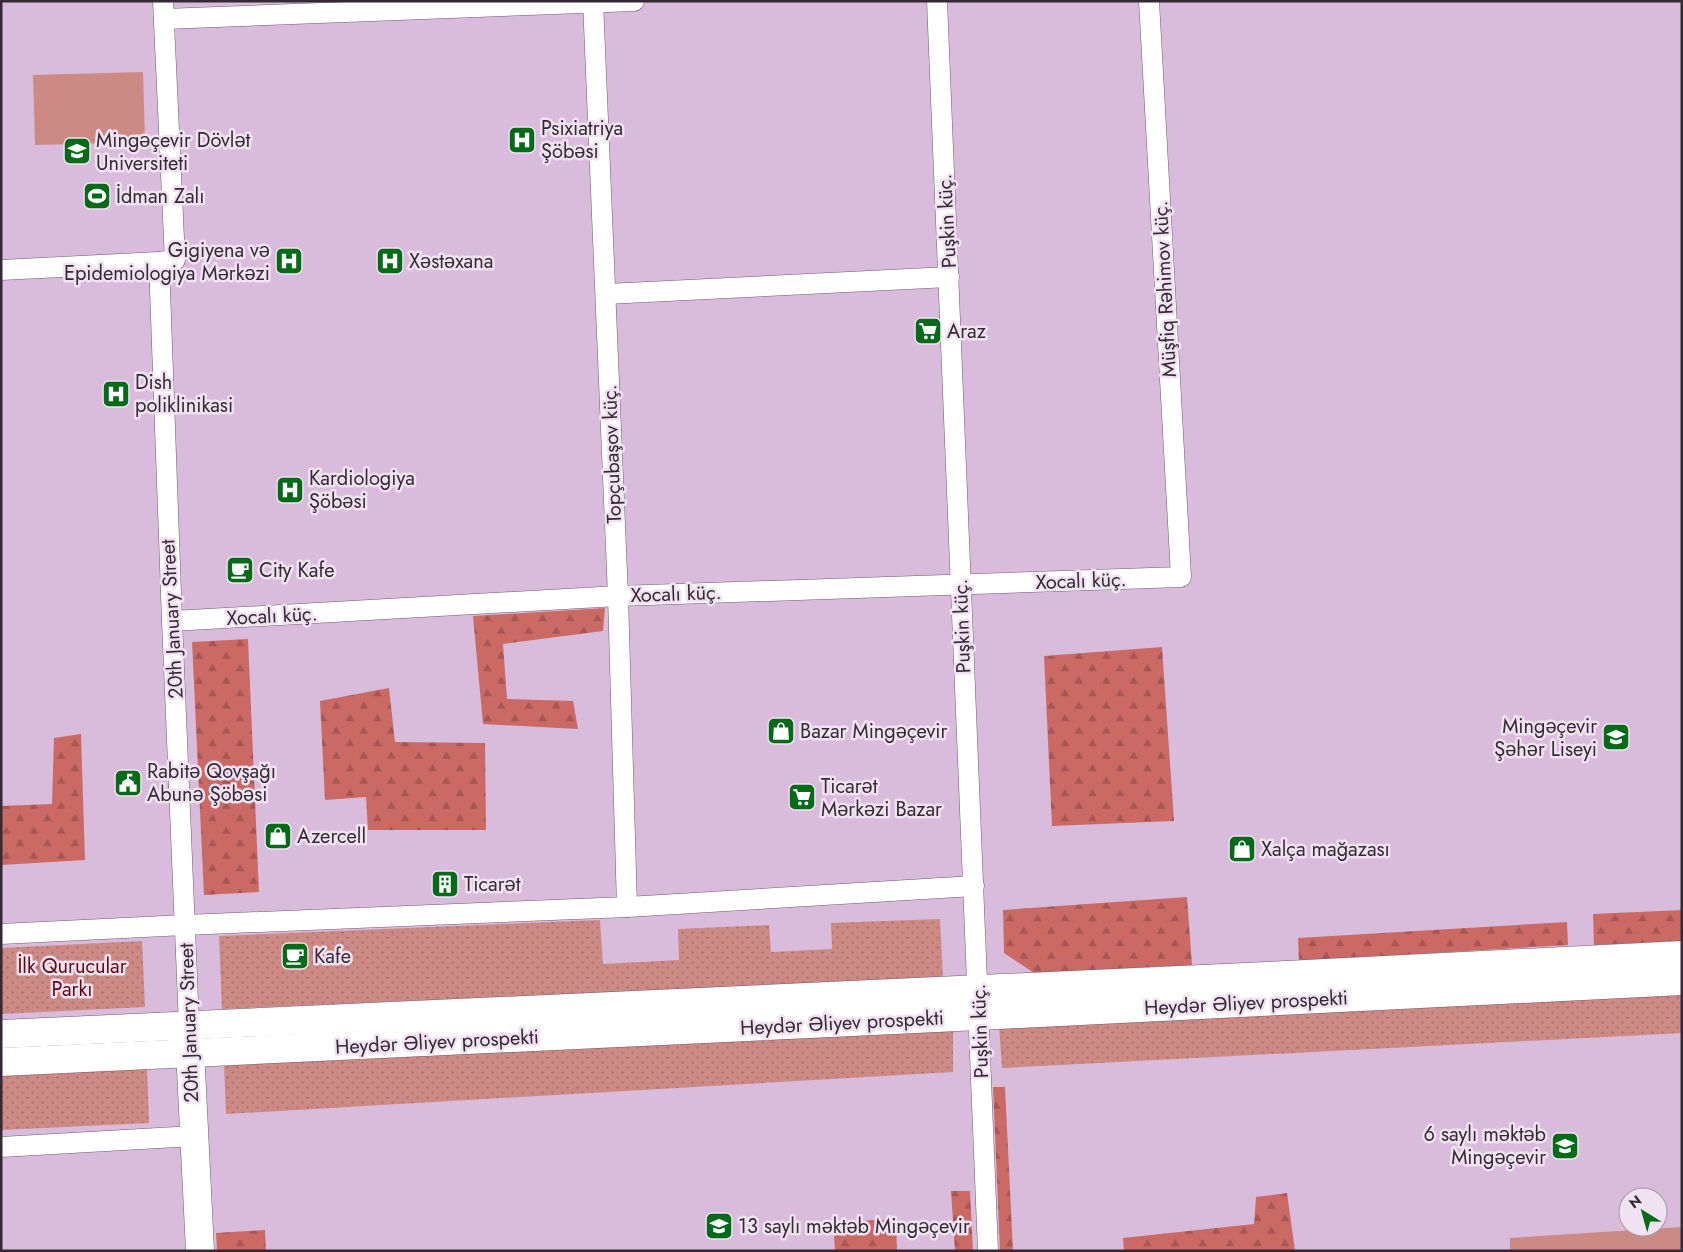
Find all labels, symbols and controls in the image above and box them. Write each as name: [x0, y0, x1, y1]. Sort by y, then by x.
place label: Psixiatriya Şöbəsi: [541, 114, 623, 166]
hospital icon: Psixiatriya Şöbəsi: [507, 125, 537, 155]
place label: Mingəçevir Dövlət Universiteti: [96, 126, 251, 178]
school or university icon: Mingəçevir Dövlət Universiteti: [62, 136, 92, 166]
street label: Puşkin küç.: [930, 173, 964, 269]
sports icon: İdman Zalı: [82, 181, 112, 211]
place label: İdman Zalı: [116, 182, 204, 211]
street label: Müşfiq Rəhimov küç.: [1146, 200, 1184, 378]
place label: Gigiyena və Epidemiologiya Mərkəzi: [64, 236, 270, 288]
hospital icon: Gigiyena və Epidemiologiya Mərkəzi: [274, 246, 304, 276]
hospital icon: Xəstəxana: [375, 246, 405, 276]
place label: Xəstəxana: [409, 247, 493, 276]
supermarket icon: Araz: [913, 316, 943, 346]
place label: Araz: [947, 317, 986, 346]
place label: Dish poliklinikasi: [135, 368, 233, 420]
hospital icon: Dish poliklinikasi: [101, 379, 131, 409]
street label: Topçubaşov küç.: [595, 384, 629, 524]
place label: Kardiologiya Şöbəsi: [309, 464, 415, 516]
hospital icon: Kardiologiya Şöbəsi: [275, 475, 305, 505]
street label: 20th January Street: [153, 538, 191, 700]
cafe icon: City Kafe: [225, 555, 255, 585]
place label: City Kafe: [259, 556, 334, 585]
street label: Xocalı küç.: [1035, 565, 1127, 597]
street label: Xocalı küç.: [630, 578, 722, 610]
street label: Puşkin küç.: [946, 578, 978, 674]
street label: Xocalı küç.: [226, 599, 318, 633]
place label: Mingəçevir Şəhər Liseyi: [1494, 712, 1597, 764]
shop icon: Bazar Mingəçevir: [766, 716, 796, 746]
place label: Bazar Mingəçevir: [800, 717, 947, 746]
school or university icon: Mingəçevir Şəhər Liseyi: [1601, 722, 1631, 752]
place label: Rabitə Qovşağı Abunə Şöbəsi: [147, 757, 276, 809]
public building icon: Rabitə Qovşağı Abunə Şöbəsi: [113, 768, 143, 798]
place label: Ticarət Mərkəzi Bazar: [821, 772, 942, 824]
supermarket icon: Ticarət Mərkəzi Bazar: [787, 782, 817, 812]
shop icon: Azercell: [263, 821, 293, 851]
place label: Azercell: [297, 822, 366, 851]
shop icon: Xalça mağazası: [1227, 834, 1257, 864]
place label: Xalça mağazası: [1261, 835, 1390, 864]
building icon: Ticarət: [430, 869, 460, 899]
place label: Ticarət: [464, 870, 521, 899]
cafe icon: Kafe: [280, 941, 310, 971]
street label: 20th January Street: [172, 942, 206, 1103]
place label: Kafe: [314, 942, 351, 971]
park label: İlk Qurucular Parkı: [17, 952, 127, 1004]
street label: Puşkin küç.: [964, 983, 996, 1079]
street label: Heydər Əliyev prospekti: [1143, 983, 1349, 1023]
street label: Heydər Əliyev prospekti: [739, 1003, 945, 1043]
street label: Heydər Əliyev prospekti: [334, 1022, 540, 1062]
place label: 6 saylı məktəb Mingəçevir: [1423, 1120, 1546, 1172]
school or university icon: 6 saylı məktəb Mingəçevir: [1550, 1131, 1580, 1161]
north arrow: [1618, 1187, 1668, 1237]
text: N: [1625, 1190, 1646, 1213]
school or university icon: 13 saylı məktəb Mingəçevir: [704, 1211, 734, 1241]
place label: 13 saylı məktəb Mingəçevir: [738, 1212, 970, 1241]

